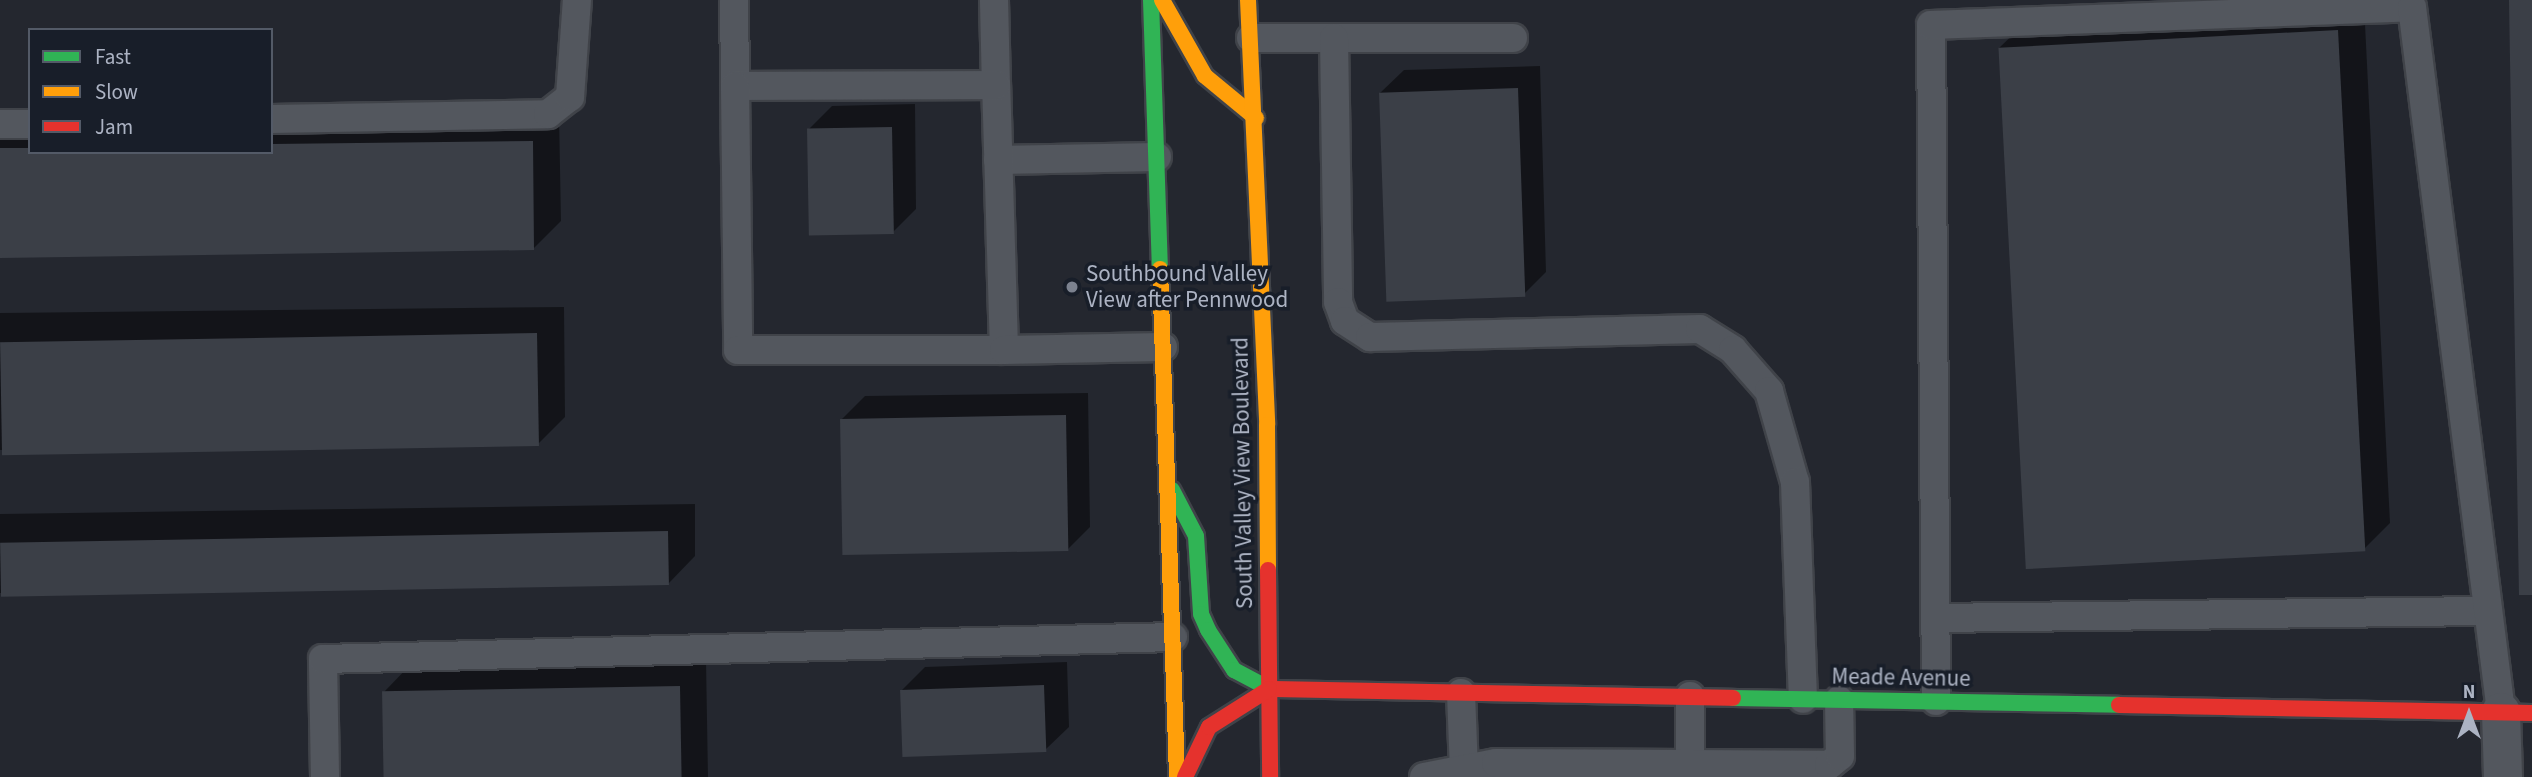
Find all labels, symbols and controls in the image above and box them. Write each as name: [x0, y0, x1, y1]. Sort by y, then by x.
legend: [28, 28, 273, 154]
text: Fast: [95, 42, 131, 72]
text: Slow: [95, 77, 138, 107]
text: Jam: [95, 112, 133, 142]
place label: Southbound Valley View after Pennwood: [1086, 260, 1288, 314]
marker: Southbound Valley View after Pennwood: [1064, 279, 1080, 295]
street label: South Valley View Boulevard: [1227, 337, 1259, 609]
street label: Meade Avenue: [1831, 663, 1971, 693]
north arrow: [2434, 679, 2504, 749]
text: N: [2463, 679, 2475, 706]

